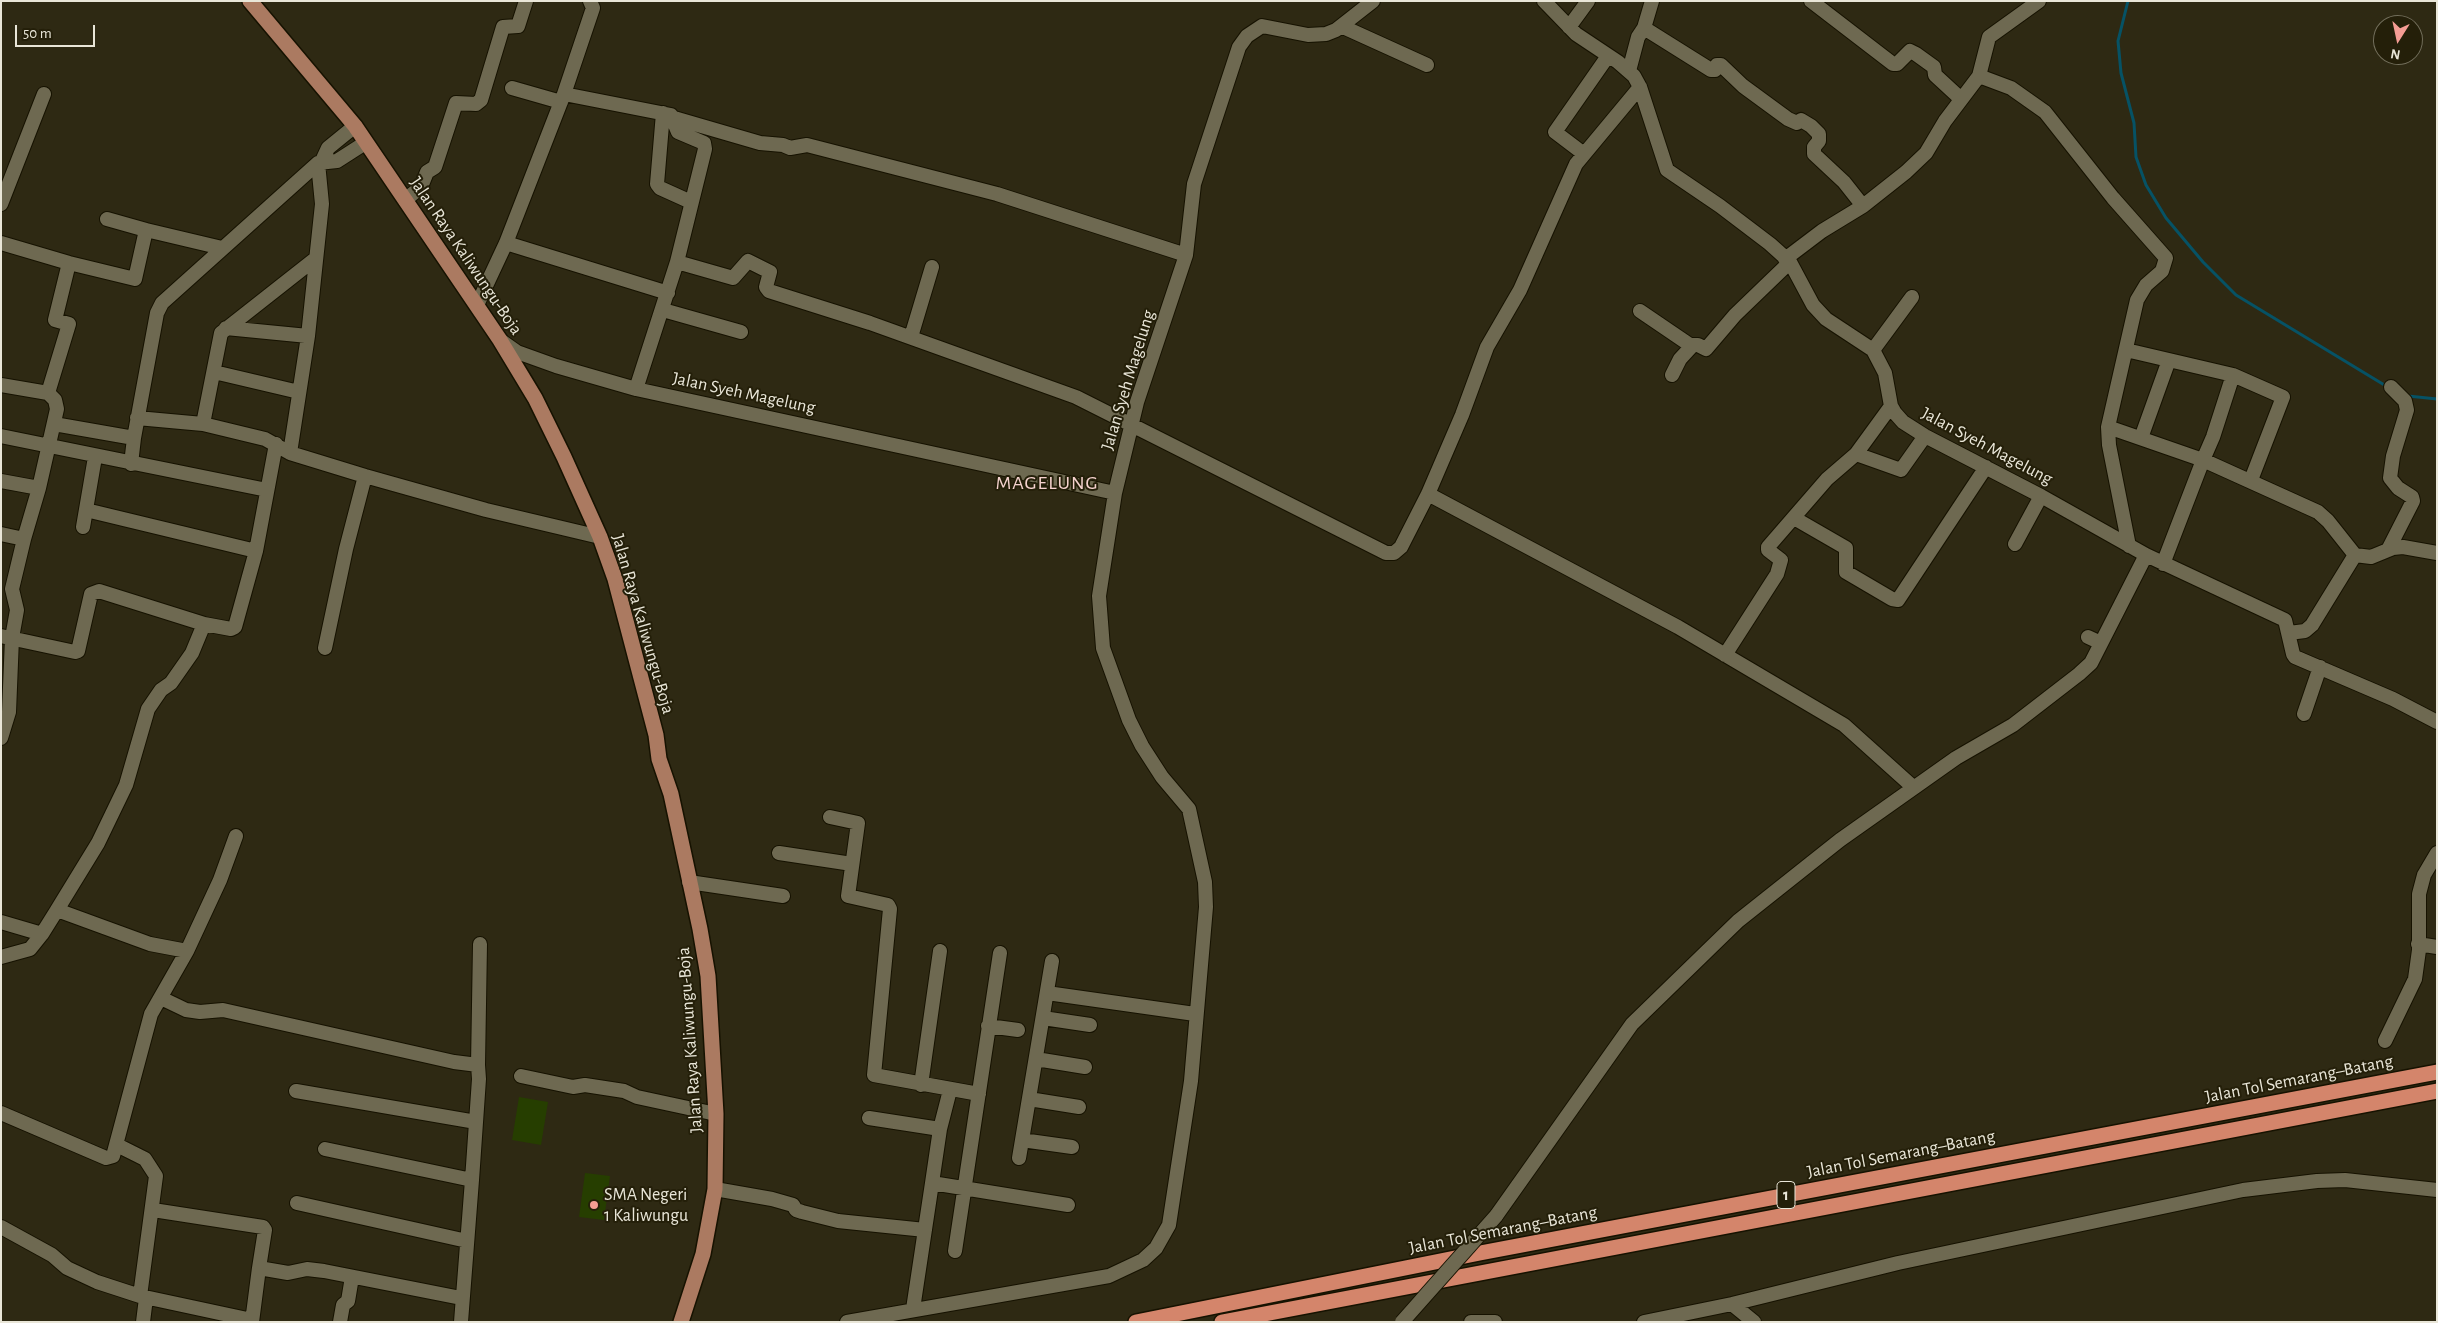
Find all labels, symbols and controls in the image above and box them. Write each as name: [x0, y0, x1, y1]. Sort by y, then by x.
scale bar: [18, 15, 98, 47]
north arrow: [2373, 15, 2423, 65]
text: 50 m: [23, 26, 52, 41]
text: N: [2390, 46, 2402, 62]
street label: Jalan Raya Kaliwungu-Boja: [405, 173, 527, 339]
street label: Jalan Syeh Magelung: [1096, 307, 1160, 453]
street label: Jalan Syeh Magelung: [671, 367, 817, 419]
street label: Jalan Syeh Magelung: [1918, 402, 2056, 490]
district label: MAGELUNG: [995, 471, 1099, 495]
street label: Jalan Raya Kaliwungu-Boja: [607, 531, 679, 717]
street label: Jalan Raya Kaliwungu-Boja: [673, 946, 707, 1134]
street label: Jalan Tol Semarang–Batang: [2203, 1050, 2395, 1108]
street label: Jalan Tol Semarang–Batang: [1805, 1125, 1997, 1183]
road number: 1: [1777, 1182, 1795, 1208]
place label: SMA Negeri 1 Kaliwungu: [604, 1184, 688, 1226]
marker: SMA Negeri 1 Kaliwungu: [588, 1199, 600, 1211]
street label: Jalan Tol Semarang–Batang: [1407, 1201, 1599, 1259]

